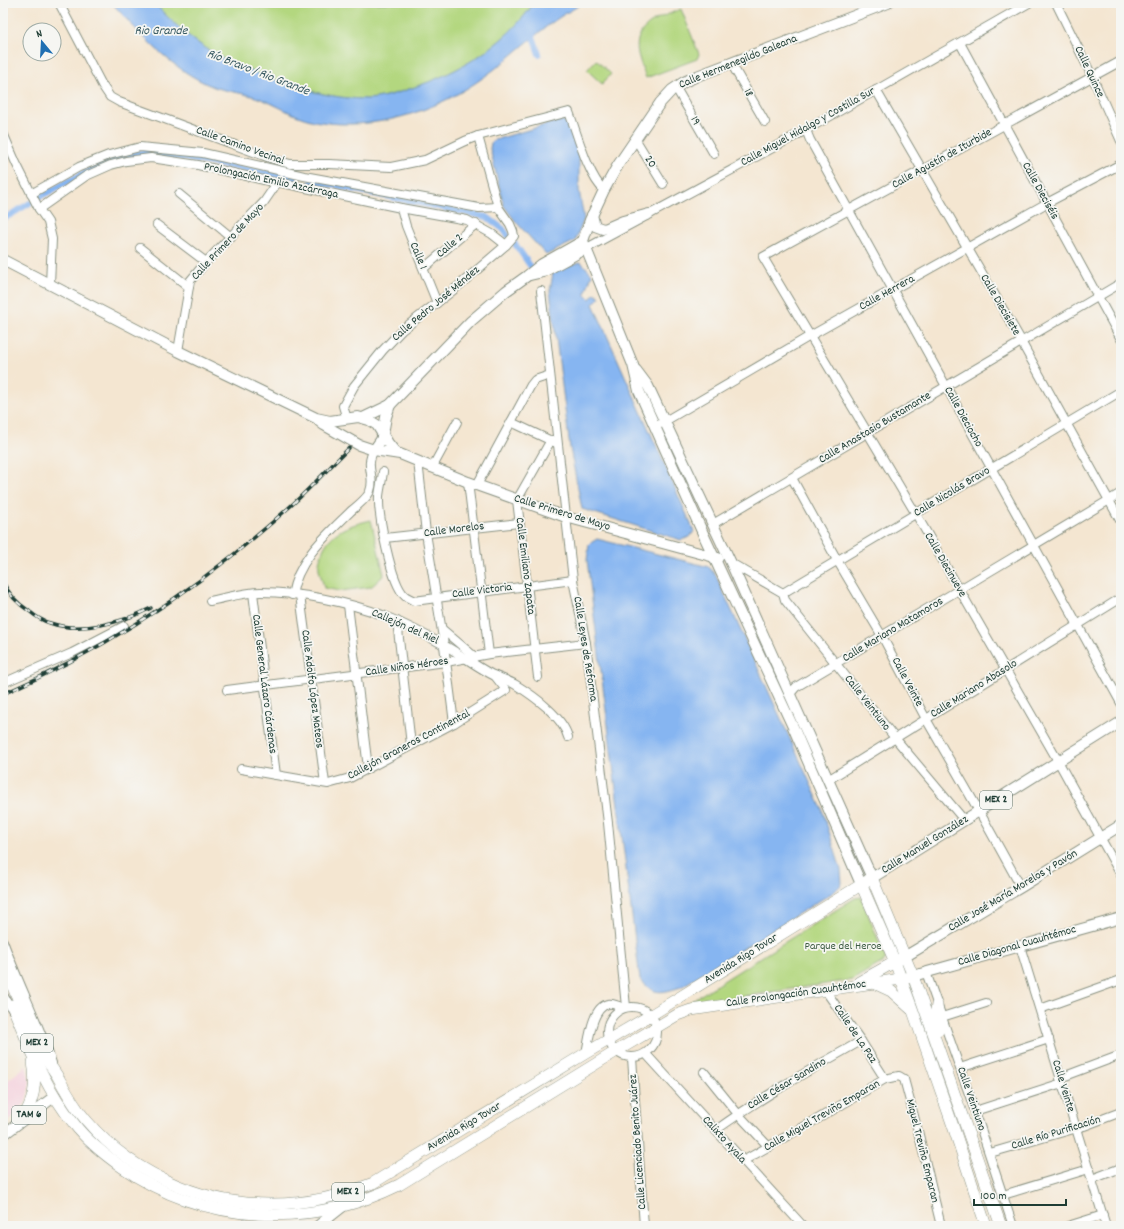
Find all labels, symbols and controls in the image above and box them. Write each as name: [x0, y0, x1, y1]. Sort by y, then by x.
north arrow: [22, 22, 62, 62]
water label: Rio Grande: [135, 22, 189, 41]
text: N: [34, 26, 45, 43]
street label: Calle Hermenegildo Galeana: [676, 30, 800, 94]
street label: Calle Quince: [1070, 43, 1108, 101]
water label: Río Bravo / Rio Grande: [204, 45, 313, 102]
street label: Calle Miguel Hidalgo y Costilla Sur: [738, 83, 879, 171]
street label: 18: [739, 86, 757, 101]
street label: 19: [686, 113, 704, 129]
street label: Calle Camino Vecinal: [193, 122, 287, 170]
street label: Calle Agustín de Iturbide: [889, 124, 995, 194]
street label: 20: [640, 152, 660, 172]
street label: Prolongación Emilio Azcárraga: [202, 158, 340, 204]
street label: Calle Dieciséis: [1017, 159, 1063, 223]
street label: Calle Primero de Mayo: [188, 200, 268, 284]
street label: Calle 2: [433, 230, 467, 262]
street label: Calle 1: [405, 240, 431, 272]
street label: Calle Pedro José Méndez: [388, 262, 484, 346]
street label: Calle Herrera: [856, 271, 918, 315]
street label: Calle Diecisiete: [976, 271, 1024, 339]
street label: Calle Dieciocho: [939, 384, 987, 450]
street label: Calle Anastasio Bustamante: [816, 388, 934, 468]
street label: Calle Nicolás Bravo: [911, 462, 993, 522]
street label: Calle Primero de Mayo: [512, 490, 612, 536]
street label: Calle Emiliano Zapata: [511, 517, 539, 616]
street label: Calle Morelos: [423, 518, 485, 542]
street label: Calle Diecinueve: [920, 529, 970, 601]
street label: Calle Victoria: [451, 579, 513, 603]
street label: Calle Mariano Matamoros: [839, 593, 947, 667]
street label: Calle Leyes de Reforma: [568, 595, 602, 703]
street label: Callejón del Riel: [369, 605, 441, 649]
street label: Calle General Lázaro Cárdenas: [247, 613, 281, 755]
street label: Calle Adolfo López Mateos: [296, 629, 328, 749]
street label: Calle Niños Héroes: [364, 653, 450, 681]
street label: Calle Veinte: [887, 654, 927, 710]
street label: Calle Mariano Abasolo: [927, 655, 1021, 723]
street label: Calle Veintiuno: [840, 671, 894, 735]
street label: Callejón Graneros Continental: [345, 705, 473, 785]
road number: MEX 2: [980, 791, 1012, 809]
street label: Calle Manuel González: [878, 811, 972, 879]
street label: Calle José María Morelos y Pavón: [945, 845, 1081, 936]
street label: Calle Diagonal Cuauhtémoc: [956, 921, 1078, 971]
street label: Avenida Rigo Tovar: [701, 929, 782, 988]
park label: Parque del Heroe: [804, 938, 882, 955]
street label: Calle Prolongación Cuauhtémoc: [725, 976, 867, 1012]
street label: Calle de La Paz: [829, 1001, 881, 1067]
road number: MEX 2: [21, 1034, 53, 1052]
street label: Calle César Sandino: [744, 1054, 830, 1114]
street label: Calle Veinte: [1047, 1058, 1079, 1114]
street label: Calle Veintiuno: [952, 1065, 990, 1133]
street label: Calle Licenciado Benito Juárez: [625, 1073, 651, 1210]
street label: Calle Miguel Treviño Emparan: [761, 1075, 884, 1156]
street label: Miguel Treviño Emparan: [901, 1097, 943, 1205]
street label: Avenida Rigo Tovar: [424, 1098, 505, 1156]
road number: TAM 6: [12, 1106, 46, 1124]
street label: Calle Río Purificación: [1009, 1111, 1103, 1155]
street label: Calixto Ayala: [698, 1112, 750, 1168]
scale bar: [974, 1181, 1066, 1207]
road number: MEX 2: [332, 1183, 364, 1201]
text: 100 m: [980, 1188, 1007, 1205]

